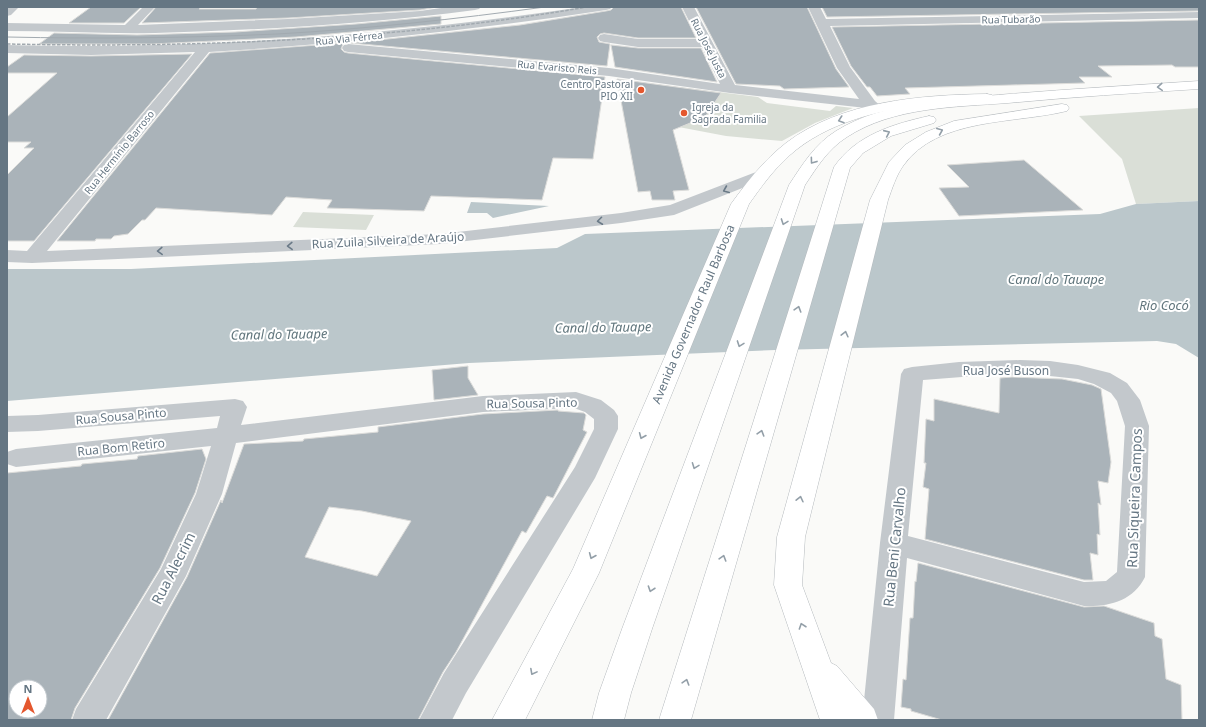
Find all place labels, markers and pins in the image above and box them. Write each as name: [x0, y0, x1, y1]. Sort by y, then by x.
place label: Centro Pastoral PIO XII: [560, 77, 633, 103]
marker: Centro Pastoral PIO XII: [636, 85, 646, 95]
place label: Igreja da Sagrada Familia: [692, 100, 767, 126]
marker: Igreja da Sagrada Familia: [679, 108, 689, 118]

